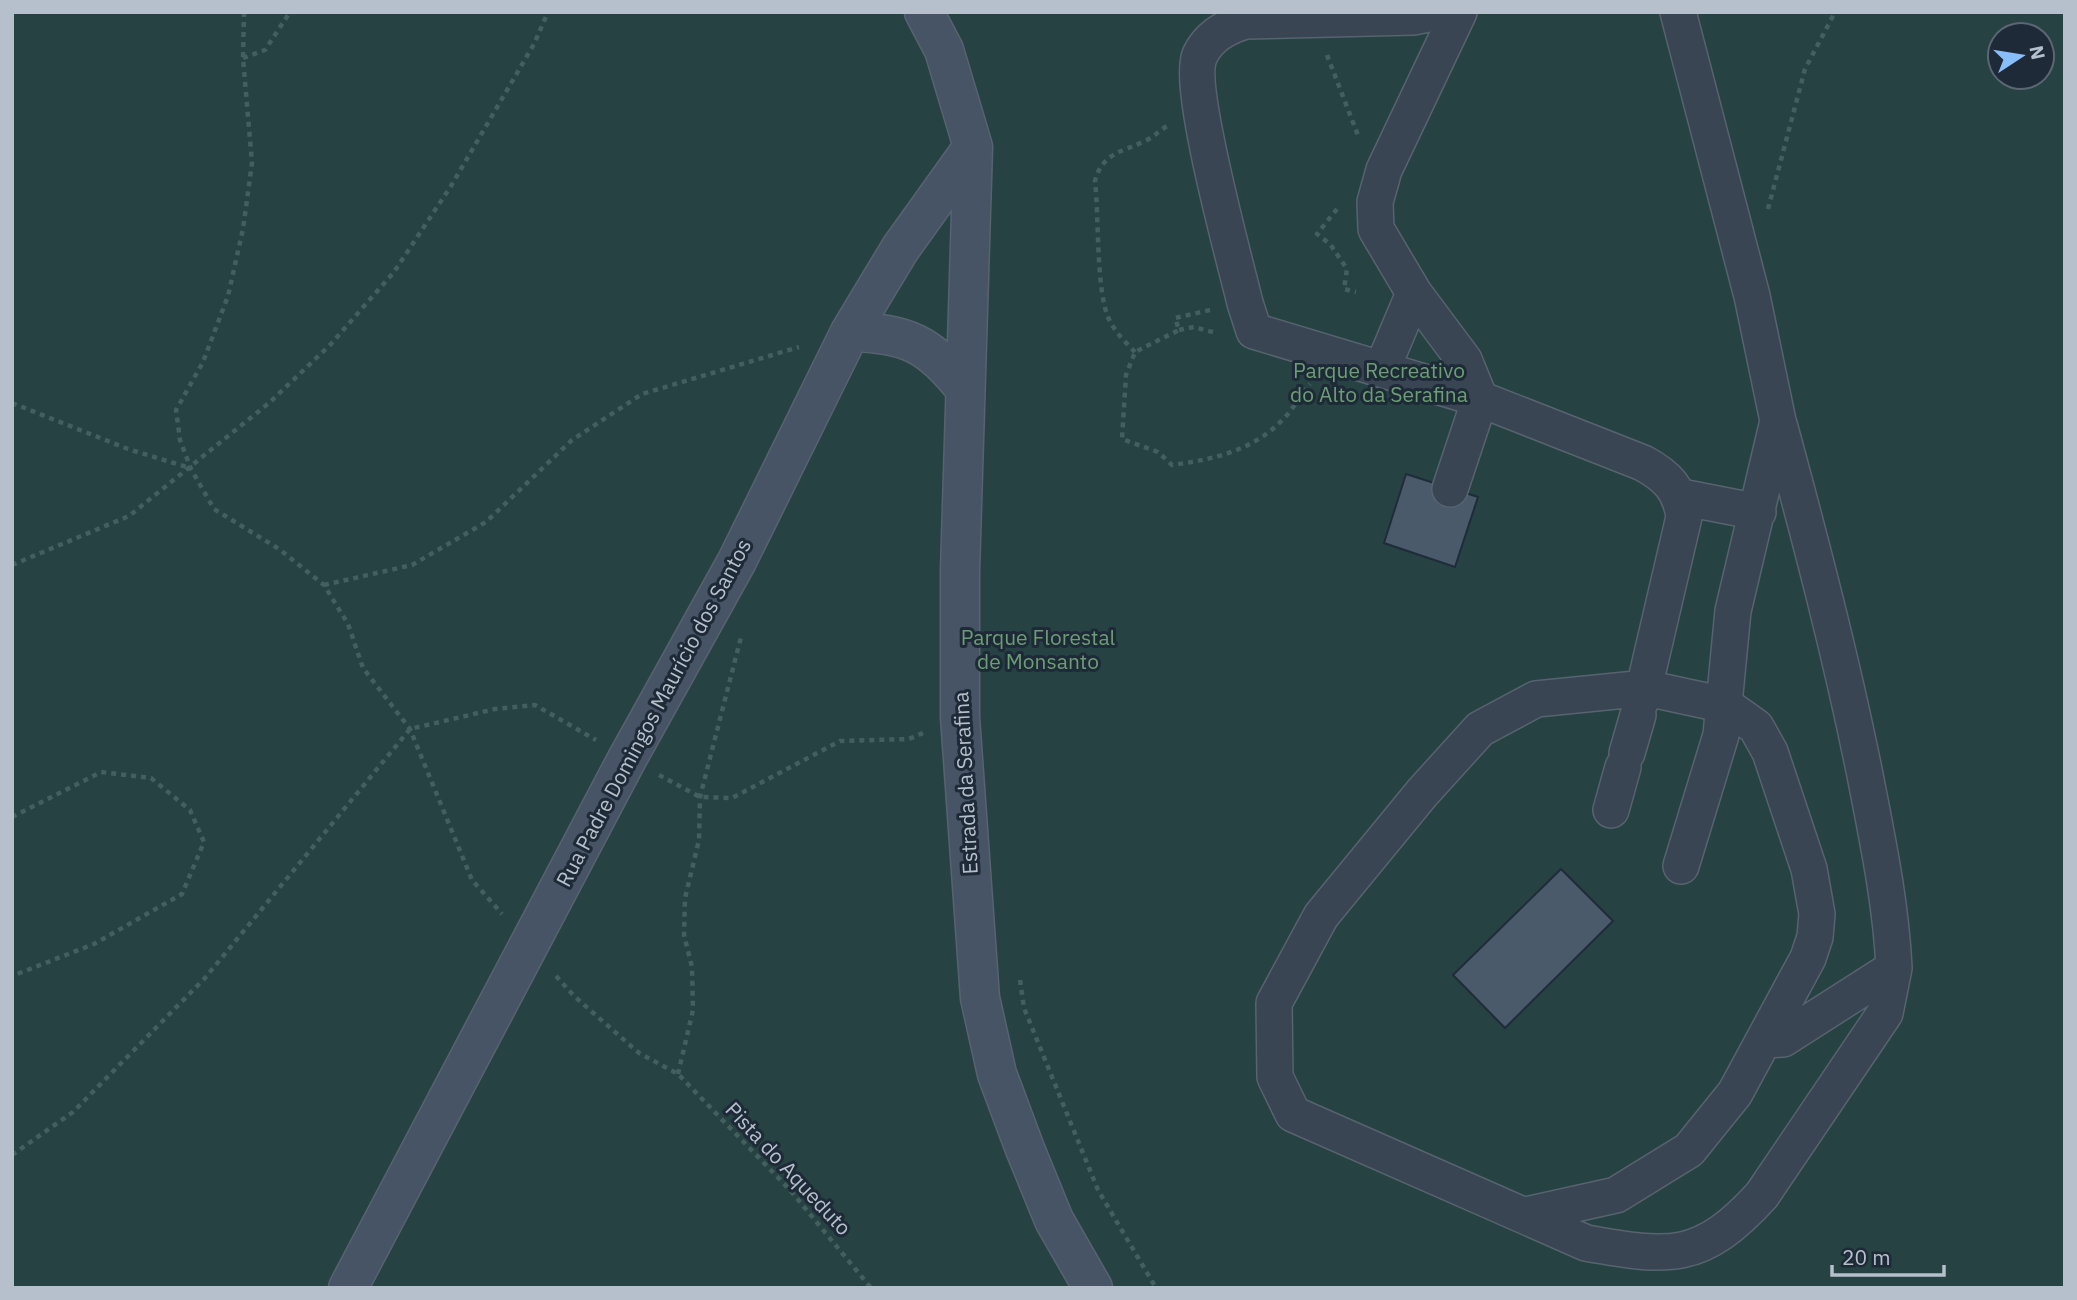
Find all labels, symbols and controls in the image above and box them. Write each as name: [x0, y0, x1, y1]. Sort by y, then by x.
north arrow: [1986, 21, 2056, 91]
text: N: [2024, 43, 2051, 62]
park label: Parque Recreativo do Alto da Serafina: [1290, 356, 1468, 408]
street label: Rua Padre Domingos Maurício dos Santos: [549, 534, 757, 891]
park label: Parque Florestal de Monsanto: [961, 623, 1116, 675]
street label: Estrada da Serafina: [946, 691, 984, 875]
street label: Pista do Aqueduto: [720, 1096, 858, 1241]
scale bar: [1832, 1234, 1944, 1278]
text: 20 m: [1842, 1243, 1891, 1271]

